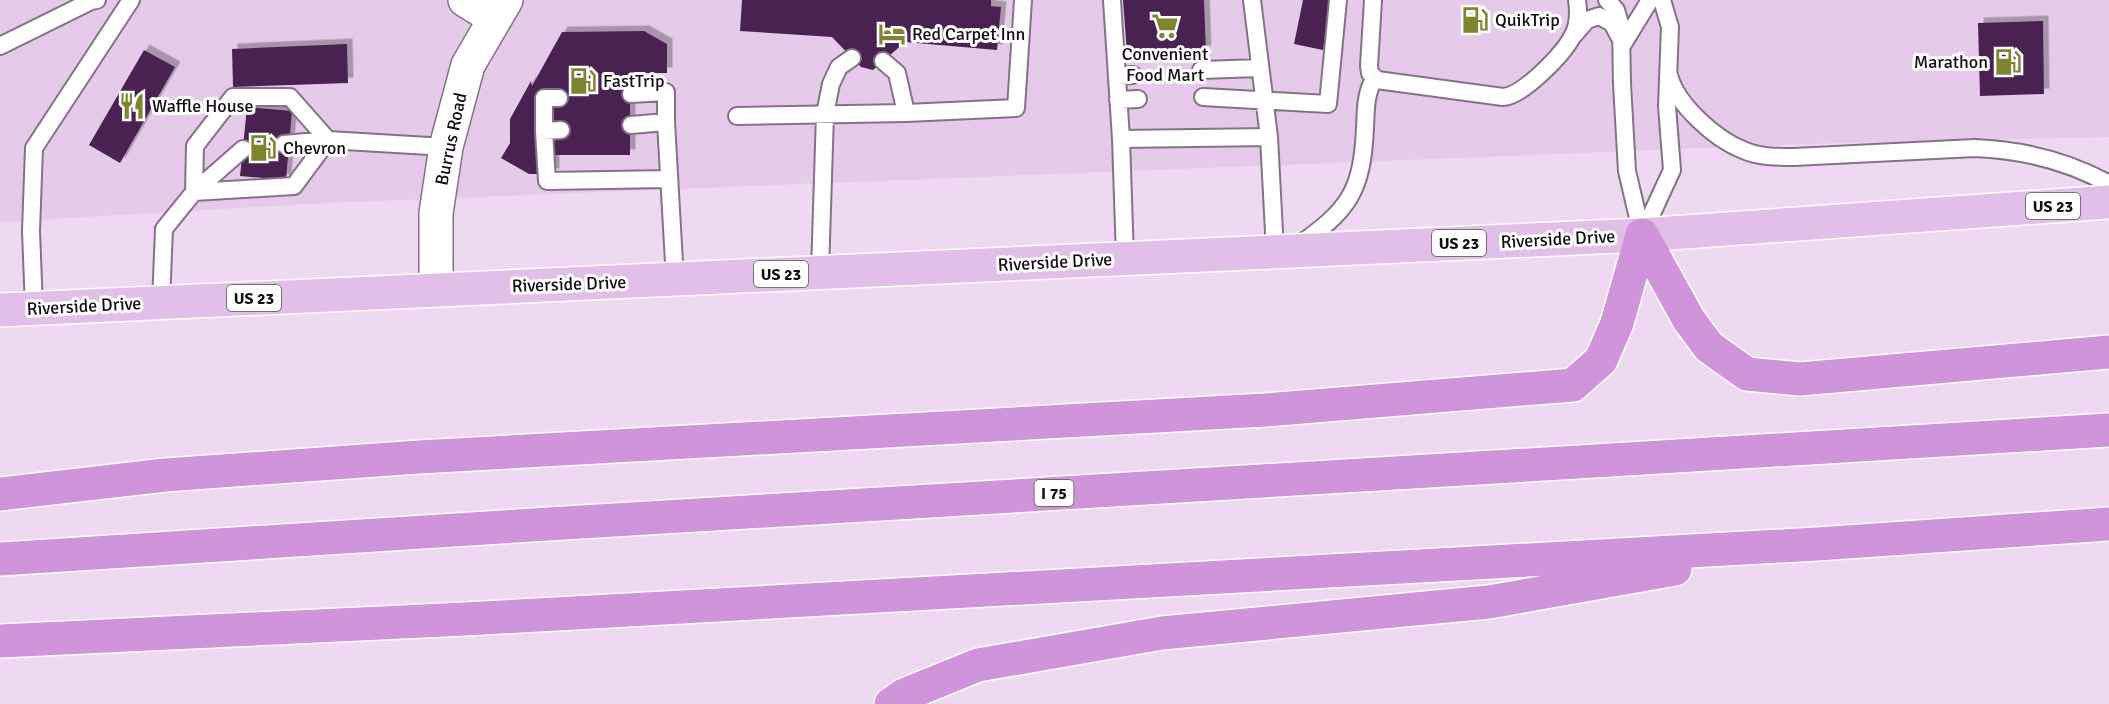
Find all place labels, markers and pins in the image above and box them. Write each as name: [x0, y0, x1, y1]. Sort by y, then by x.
fuel station icon: QuikTrip: [1460, 5, 1490, 35]
place label: QuikTrip: [1495, 9, 1560, 31]
supermarket icon: Convenient Food Mart: [1150, 11, 1180, 41]
hotel icon: Red Carpet Inn: [877, 19, 907, 49]
place label: Red Carpet Inn: [912, 23, 1025, 45]
place label: Convenient Food Mart: [1122, 43, 1208, 86]
fuel station icon: Marathon: [1993, 47, 2023, 77]
place label: Marathon: [1914, 51, 1988, 73]
fuel station icon: FastTrip: [568, 66, 598, 96]
place label: FastTrip: [603, 70, 664, 92]
restaurant icon: Waffle House: [117, 91, 147, 121]
place label: Waffle House: [152, 95, 253, 117]
fuel station icon: Chevron: [248, 133, 278, 163]
place label: Chevron: [283, 137, 346, 159]

